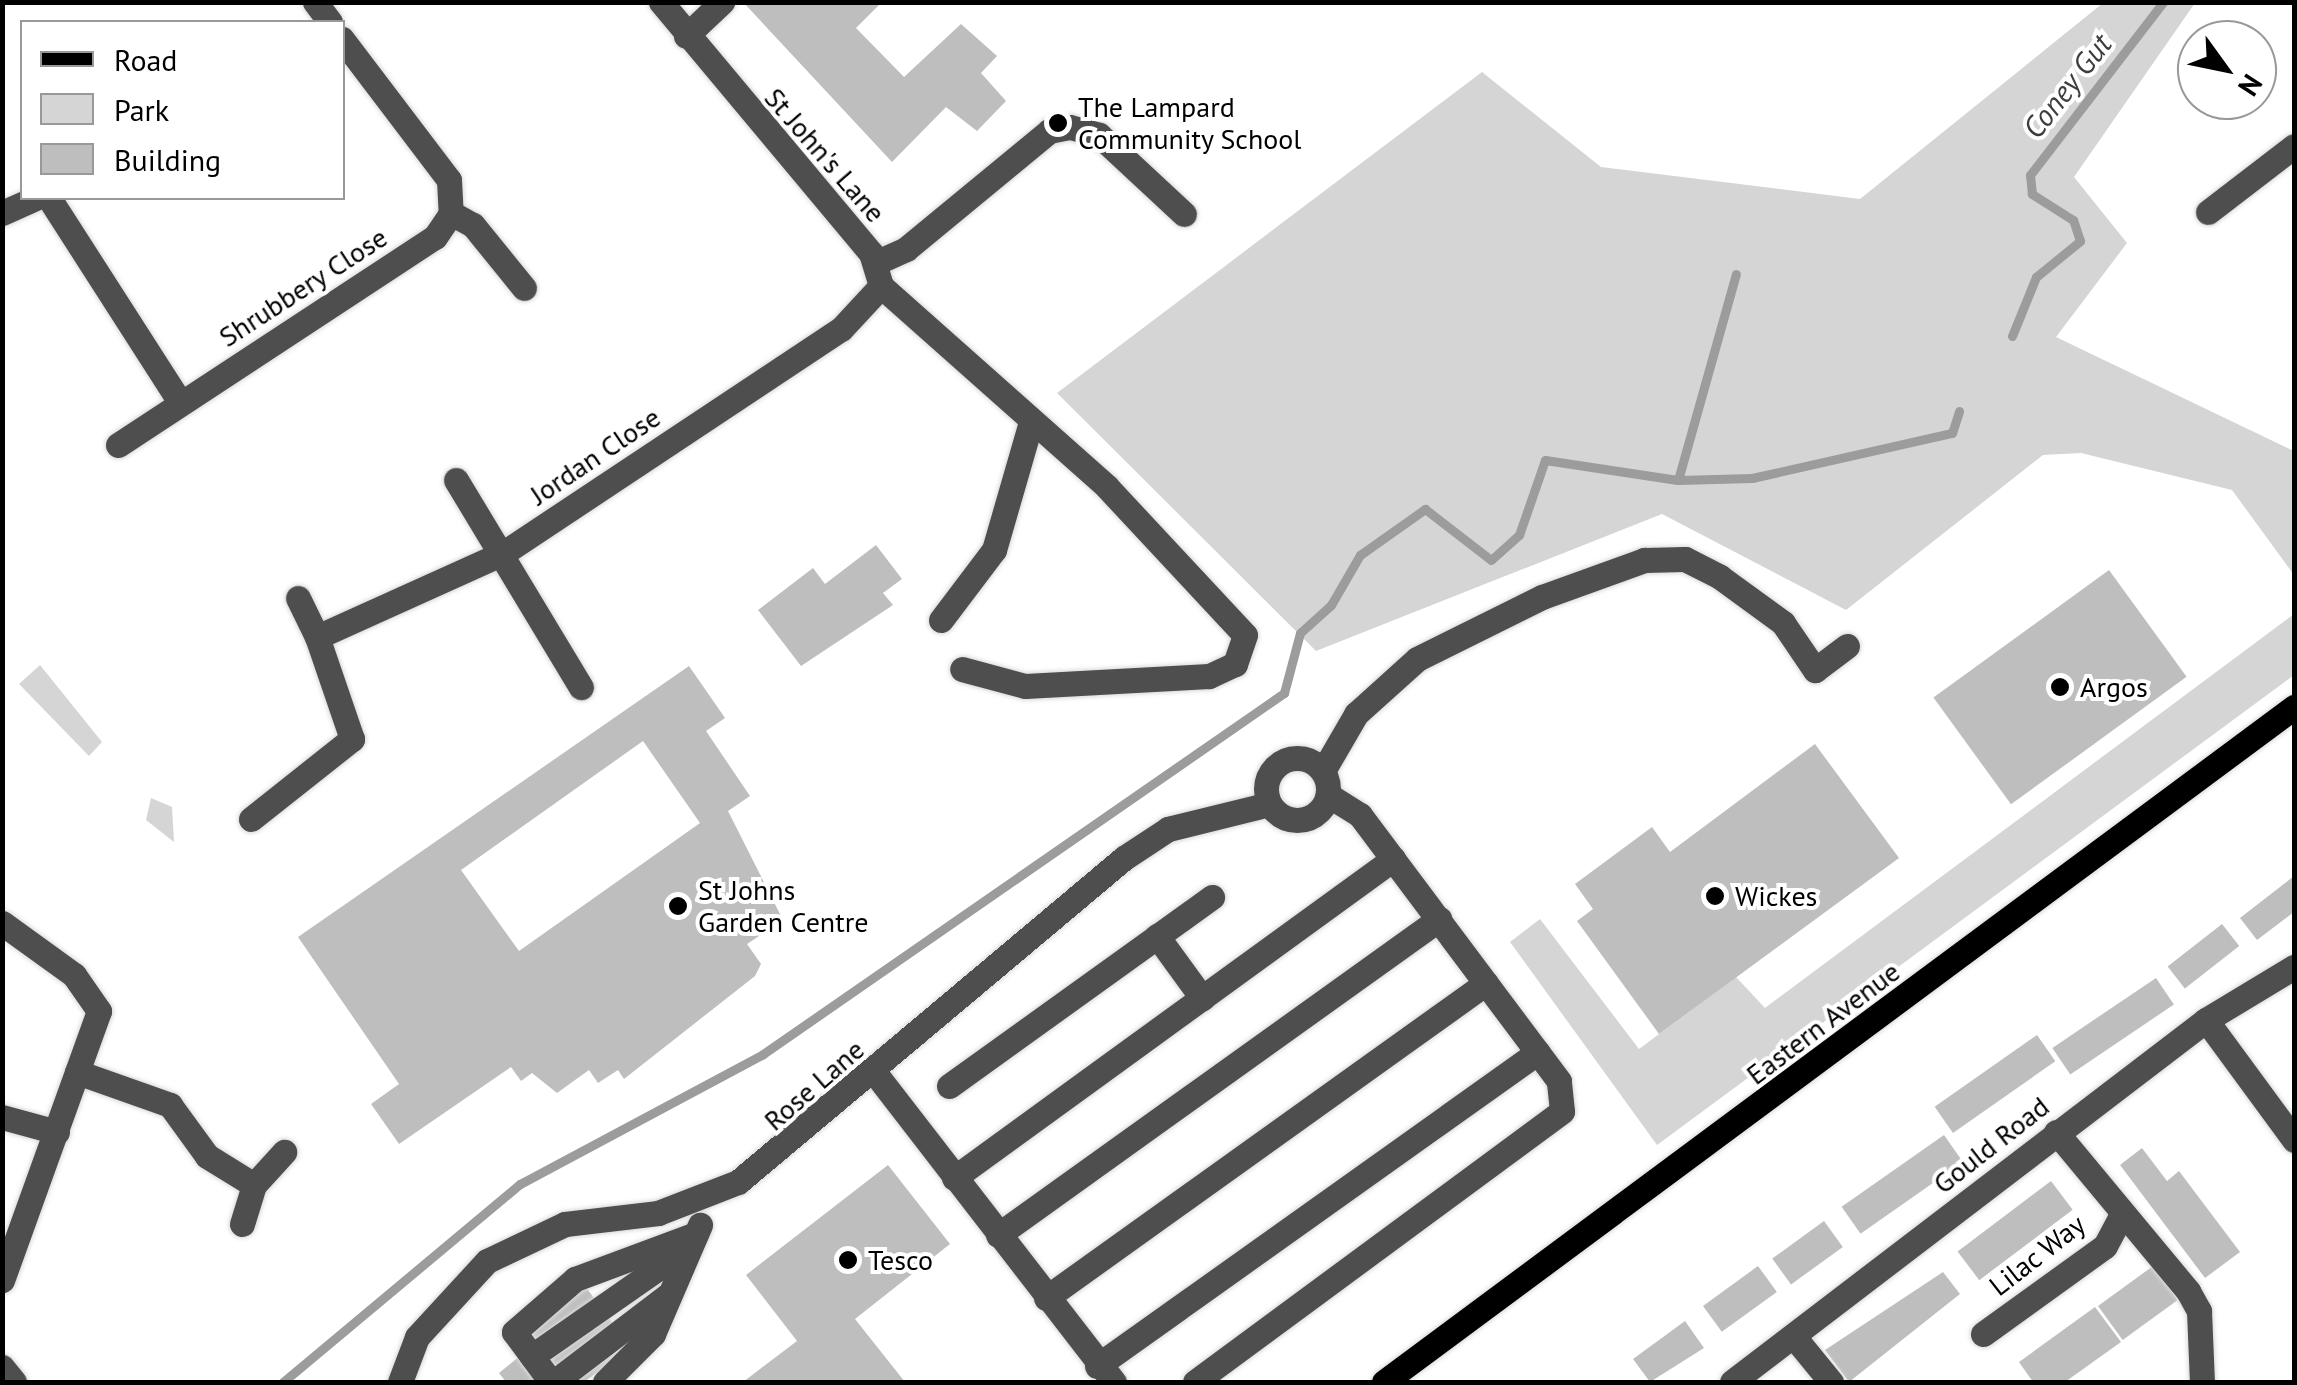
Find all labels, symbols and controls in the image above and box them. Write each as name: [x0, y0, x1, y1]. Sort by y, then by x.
legend: [20, 20, 345, 200]
north arrow: [2177, 20, 2277, 120]
water label: Coney Gut: [2015, 26, 2119, 146]
text: Road: [114, 40, 178, 79]
text: N: [2230, 68, 2271, 103]
street label: St John's Lane: [758, 81, 892, 229]
text: Park: [114, 90, 169, 129]
place label: The Lampard Community School: [1078, 90, 1302, 156]
marker: The Lampard Community School: [1047, 112, 1069, 134]
text: Building: [114, 140, 221, 179]
street label: Shrubbery Close: [212, 220, 394, 354]
street label: Jordan Close: [524, 400, 666, 512]
place label: Argos: [2080, 670, 2148, 704]
marker: Argos: [2049, 676, 2071, 698]
place label: St Johns Garden Centre: [698, 873, 868, 939]
place label: Wickes: [1735, 879, 1817, 913]
marker: Wickes: [1704, 885, 1726, 907]
marker: St Johns Garden Centre: [667, 895, 689, 917]
street label: Eastern Avenue: [1739, 954, 1907, 1092]
street label: Rose Lane: [757, 1033, 871, 1137]
street label: Gould Road: [1927, 1090, 2055, 1200]
street label: Lilac Way: [1982, 1207, 2092, 1303]
place label: Tesco: [868, 1243, 933, 1277]
marker: Tesco: [837, 1249, 859, 1271]

